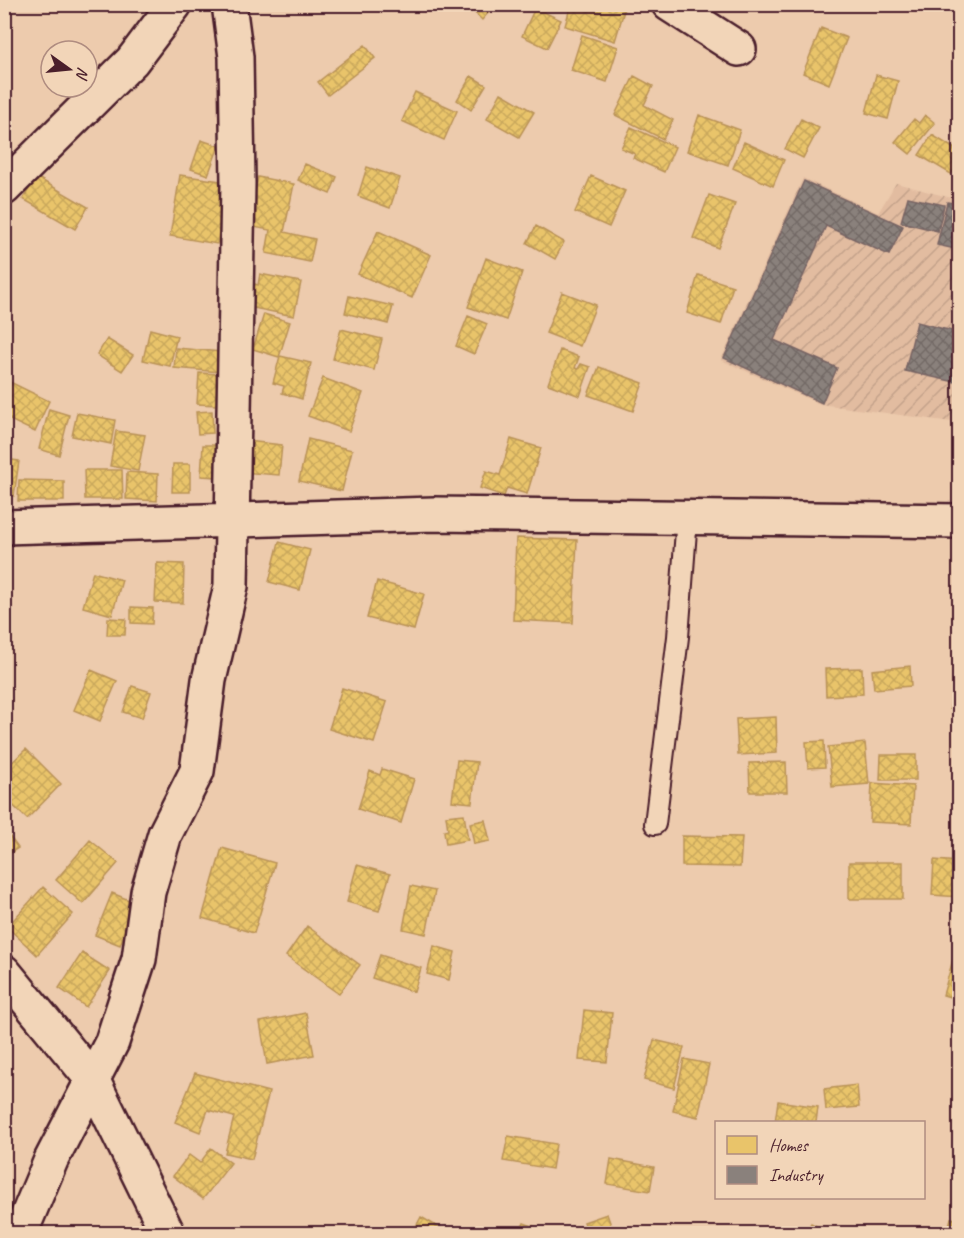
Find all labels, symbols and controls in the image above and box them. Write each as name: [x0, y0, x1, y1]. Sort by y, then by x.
north arrow: [39, 39, 99, 99]
text: N: [71, 65, 93, 83]
legend: [715, 1121, 925, 1199]
text: Homes: [769, 1134, 809, 1156]
text: Industry: [769, 1164, 824, 1186]

